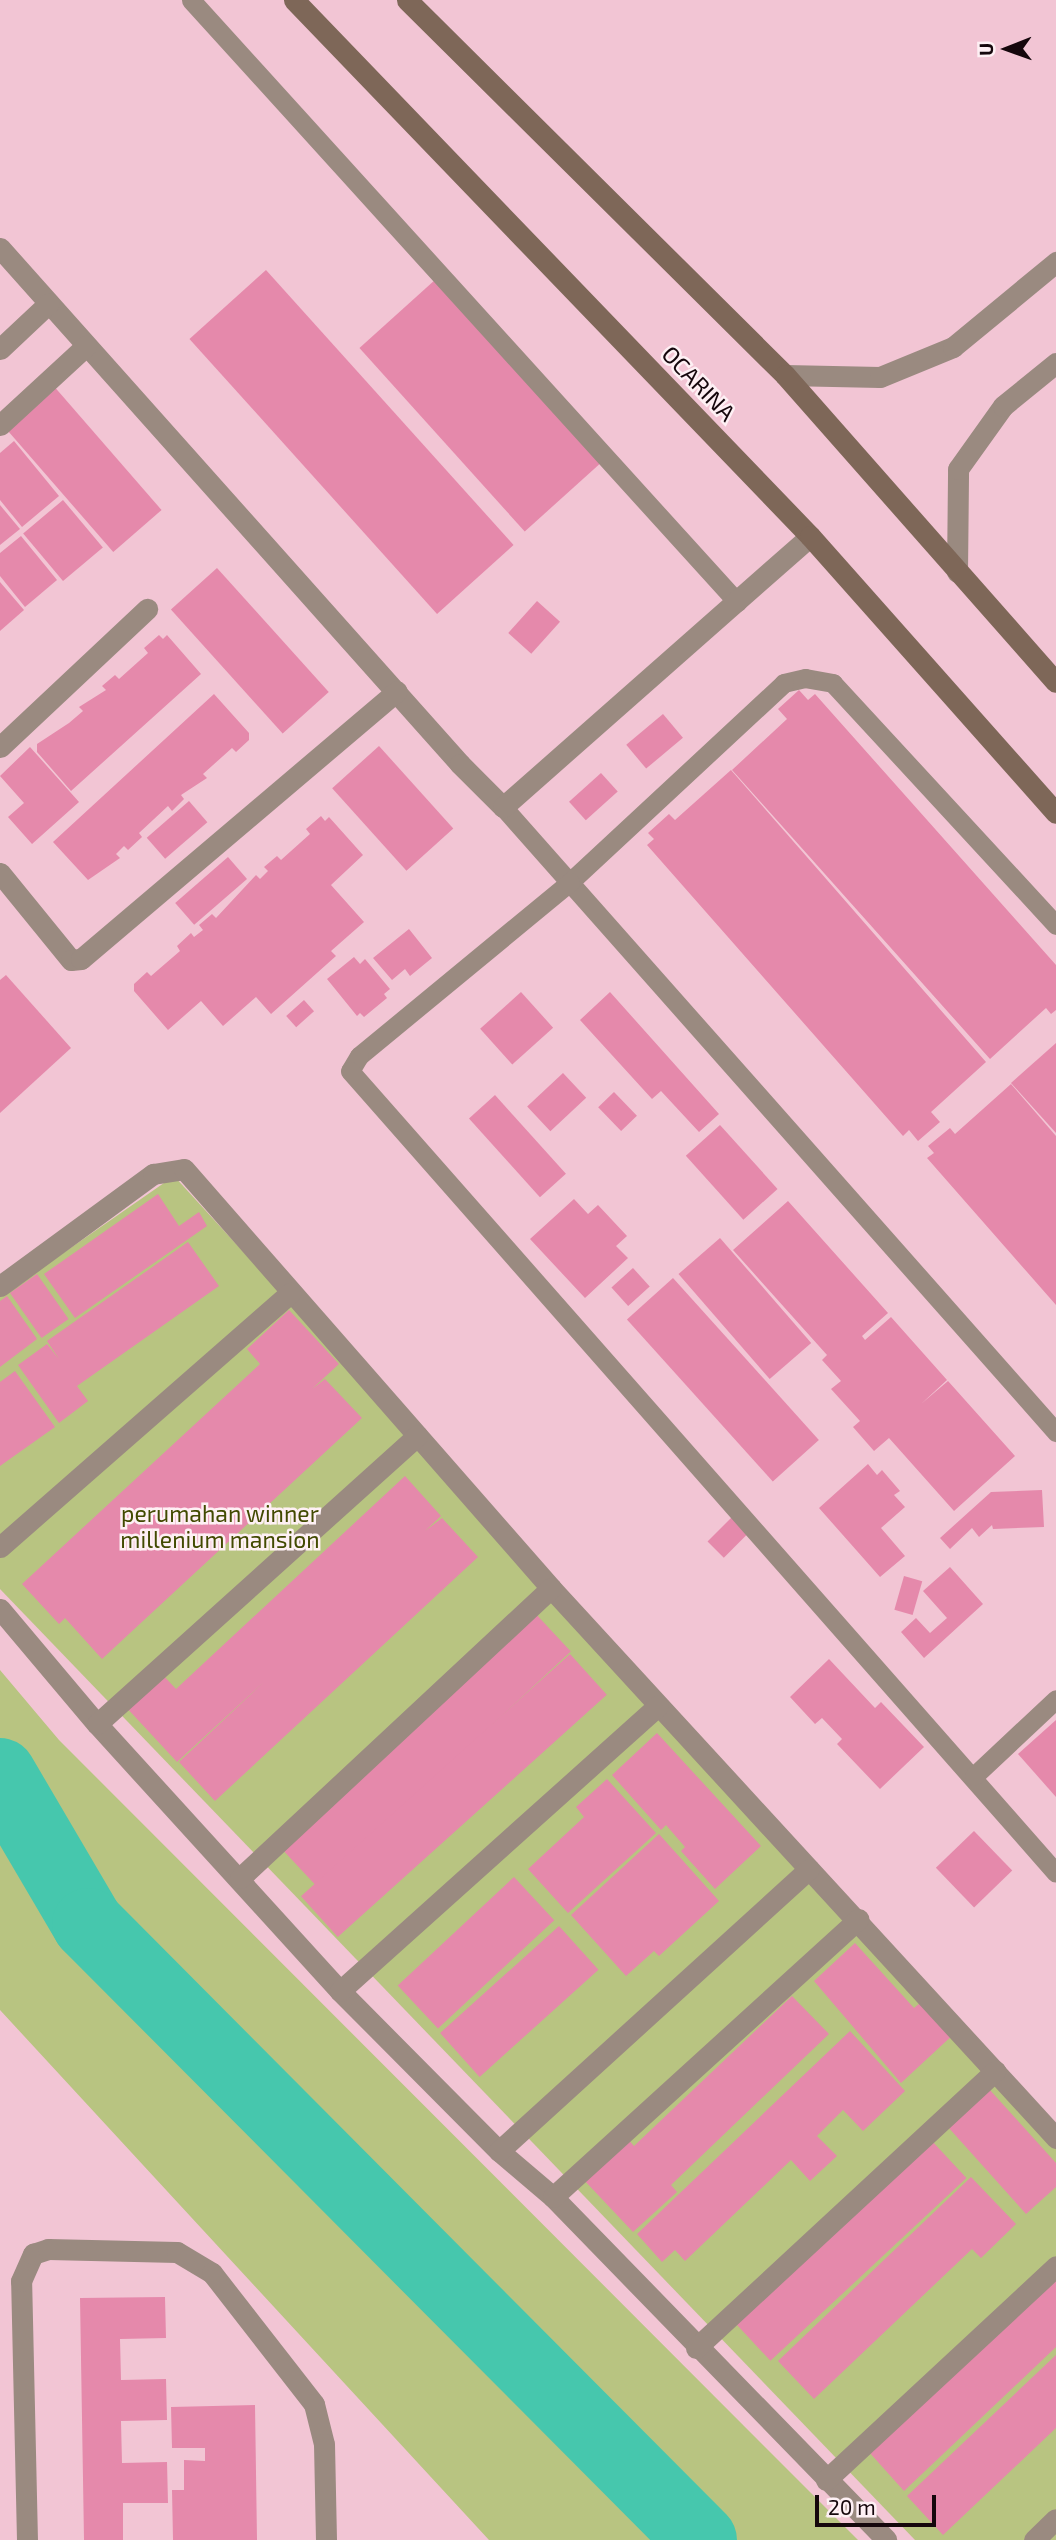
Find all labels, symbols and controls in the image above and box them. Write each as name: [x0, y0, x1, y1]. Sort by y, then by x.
north arrow: [972, 14, 1042, 84]
text: U: [974, 43, 997, 56]
street label: OCARINA: [657, 340, 741, 426]
park label: perumahan winner millenium mansion: [120, 1499, 320, 1553]
scale bar: [818, 2480, 939, 2524]
text: 20 m: [828, 2494, 876, 2519]

